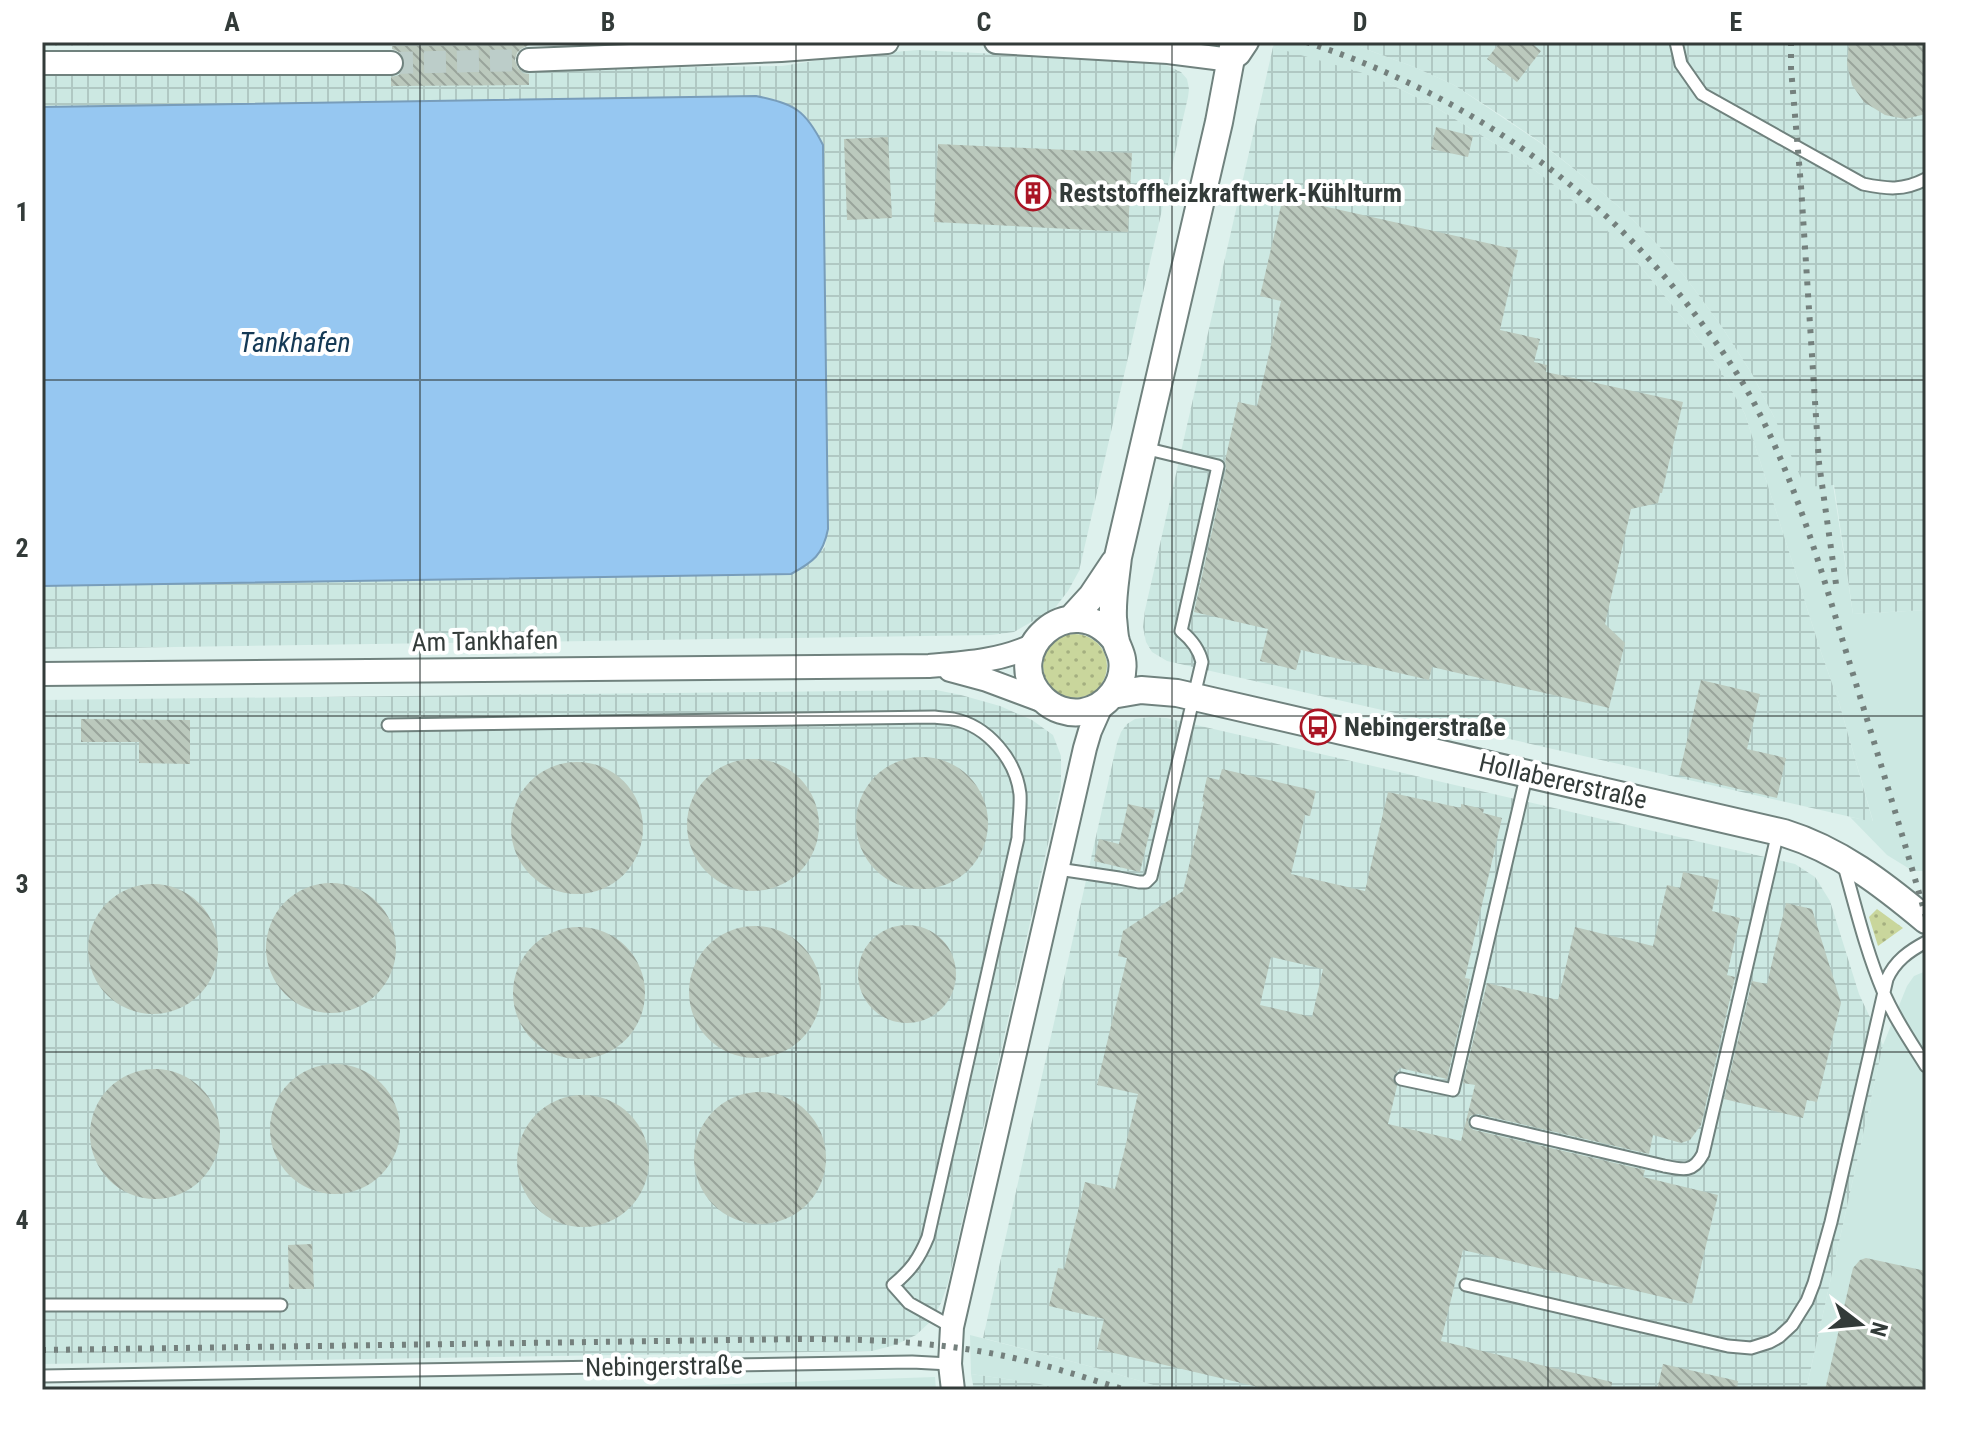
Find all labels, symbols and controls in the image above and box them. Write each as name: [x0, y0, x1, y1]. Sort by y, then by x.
text: A: [224, 7, 240, 37]
text: B: [601, 7, 615, 37]
text: C: [977, 7, 992, 37]
text: D: [1353, 7, 1367, 37]
text: E: [1730, 7, 1743, 37]
building icon: Reststoffheizkraftwerk-Kühlturm: [1014, 174, 1052, 212]
place label: Reststoffheizkraftwerk-Kühlturm: [1059, 178, 1402, 208]
text: 1: [15, 197, 29, 227]
water label: Tankhafen: [239, 326, 351, 359]
text: 2: [15, 533, 29, 563]
street label: Am Tankhafen: [411, 625, 559, 657]
bus stop icon: Nebingerstraße: [1299, 708, 1337, 746]
place label: Nebingerstraße: [1344, 712, 1506, 742]
street label: Hollabererstraße: [1476, 747, 1650, 815]
text: 3: [15, 869, 29, 899]
text: 4: [15, 1205, 29, 1235]
north arrow: [1820, 1284, 1900, 1364]
text: N: [1865, 1319, 1893, 1339]
street label: Nebingerstraße: [585, 1350, 743, 1382]

